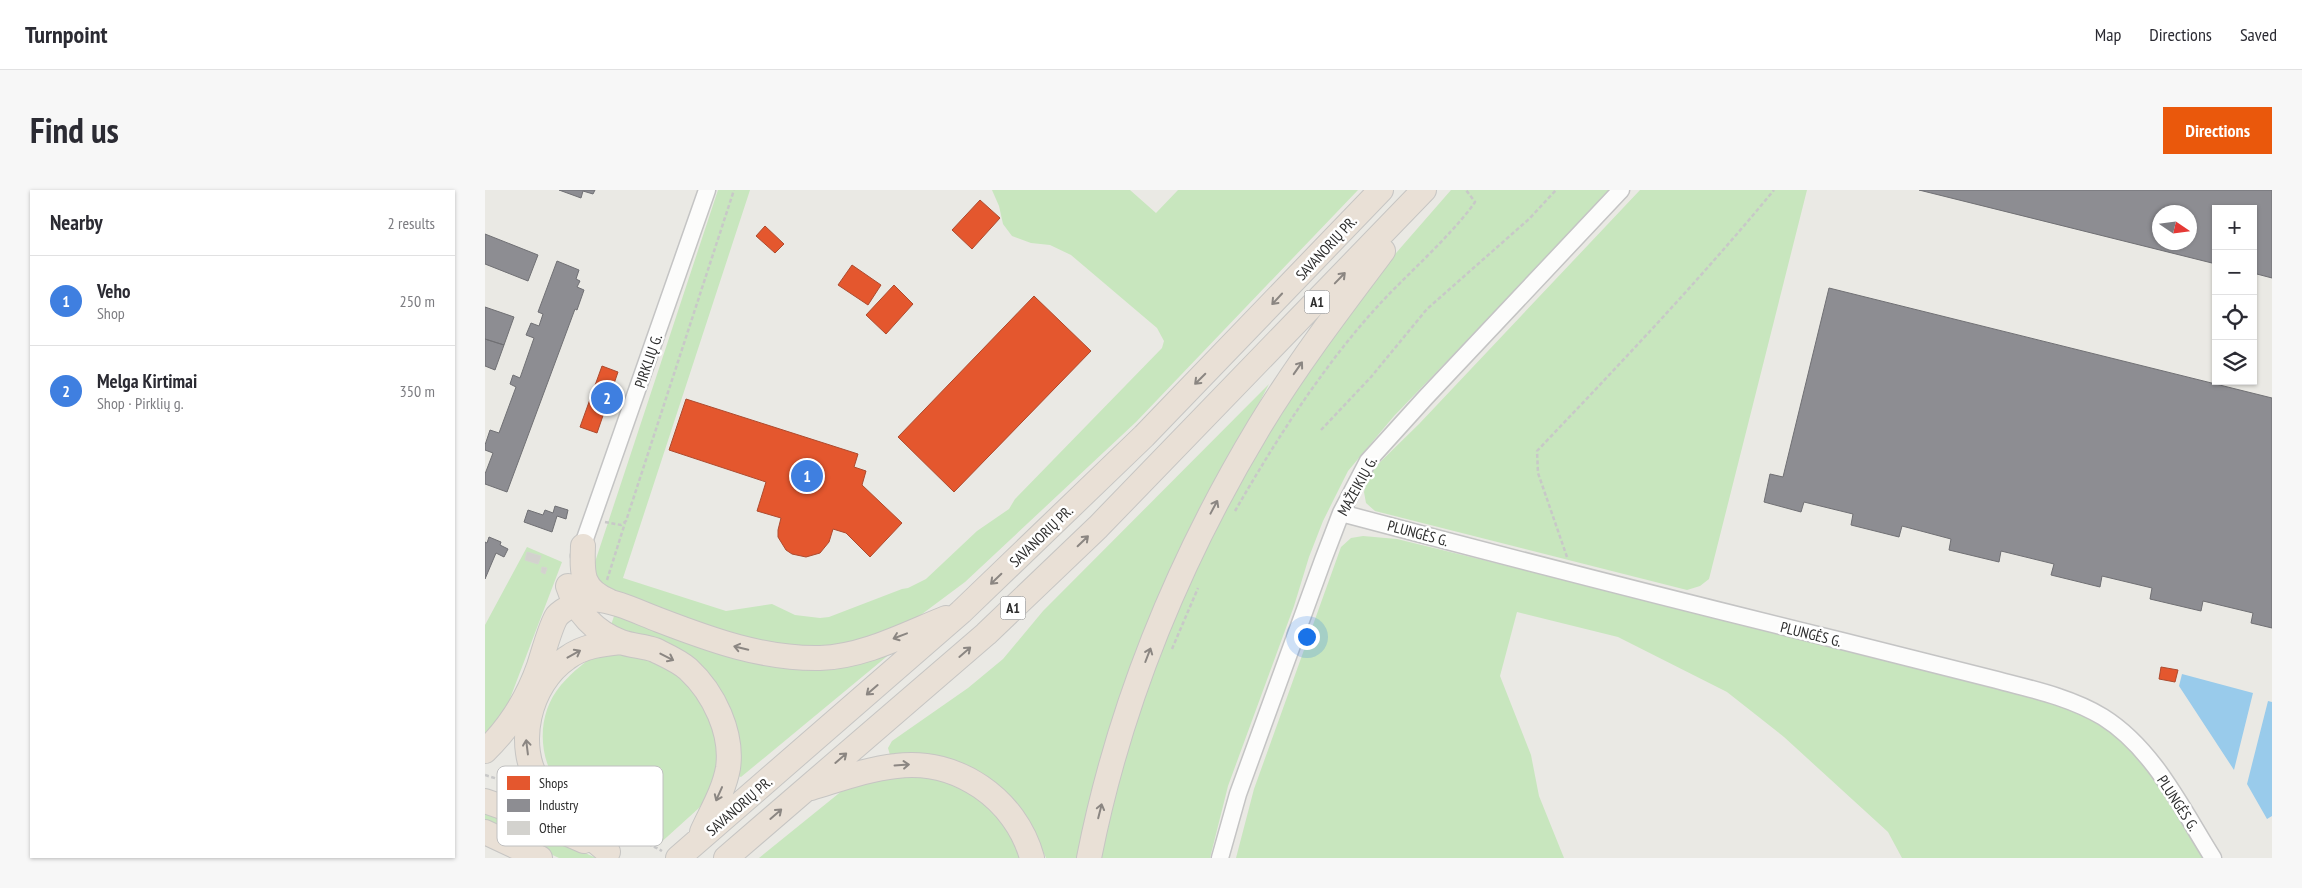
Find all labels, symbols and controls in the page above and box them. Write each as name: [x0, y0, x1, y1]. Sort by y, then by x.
text: Turnpoint: [25, 19, 107, 50]
text: Map: [2095, 23, 2121, 46]
text: Directions: [2149, 23, 2212, 46]
text: Saved: [2240, 23, 2277, 46]
text: Find us: [30, 107, 119, 153]
button: Directions: [2163, 107, 2272, 154]
north arrow: [2152, 205, 2197, 250]
map controls: [2212, 205, 2257, 385]
button: +: [2212, 205, 2257, 250]
text: Nearby: [50, 209, 103, 236]
street label: SAVANORIŲ PR.: [1291, 212, 1361, 284]
text: 2 results: [388, 213, 435, 233]
button: −: [2212, 250, 2257, 295]
one-way arrow: [1334, 272, 1346, 284]
text: Veho: [97, 279, 130, 303]
road number: A1: [1305, 290, 1329, 314]
text: 1: [62, 291, 70, 311]
text: 250 m: [400, 291, 435, 311]
one-way arrow: [1271, 293, 1283, 305]
button: locate: [2212, 295, 2257, 340]
text: Shop: [97, 303, 125, 323]
street label: PIRKLIŲ G.: [630, 331, 666, 390]
button: layers: [2212, 340, 2257, 385]
one-way arrow: [1293, 362, 1304, 375]
text: Melga Kirtimai: [97, 369, 197, 393]
one-way arrow: [1194, 373, 1206, 386]
pin: 2: [591, 379, 623, 417]
text: 2: [62, 381, 70, 401]
text: 350 m: [400, 381, 435, 401]
text: Shop · Pirklių g.: [97, 393, 184, 413]
street label: MAŽEIKIŲ G.: [1333, 453, 1381, 519]
pin: 1: [791, 457, 823, 495]
one-way arrow: [1210, 500, 1220, 515]
street label: SAVANORIŲ PR.: [1005, 501, 1077, 571]
street label: PLUNGĖS G.: [1385, 516, 1451, 550]
one-way arrow: [1077, 535, 1090, 547]
one-way arrow: [990, 573, 1002, 585]
road number: A1: [1001, 596, 1025, 619]
street label: PLUNGĖS G.: [1778, 617, 1844, 651]
your location: [1294, 624, 1320, 650]
one-way arrow: [893, 632, 908, 642]
one-way arrow: [734, 643, 750, 652]
one-way arrow: [958, 646, 971, 658]
one-way arrow: [566, 648, 580, 658]
one-way arrow: [1144, 648, 1153, 663]
one-way arrow: [659, 653, 674, 662]
one-way arrow: [865, 684, 878, 696]
one-way arrow: [522, 739, 532, 755]
one-way arrow: [835, 752, 848, 763]
one-way arrow: [894, 761, 910, 770]
legend: [497, 766, 663, 846]
street label: SAVANORIŲ PR.: [702, 772, 776, 840]
street label: PLUNGĖS G.: [2153, 772, 2203, 835]
text: Shops: [539, 774, 568, 792]
one-way arrow: [714, 786, 724, 801]
text: Industry: [539, 796, 579, 814]
one-way arrow: [1096, 803, 1105, 819]
one-way arrow: [769, 808, 782, 820]
text: Other: [539, 819, 566, 837]

